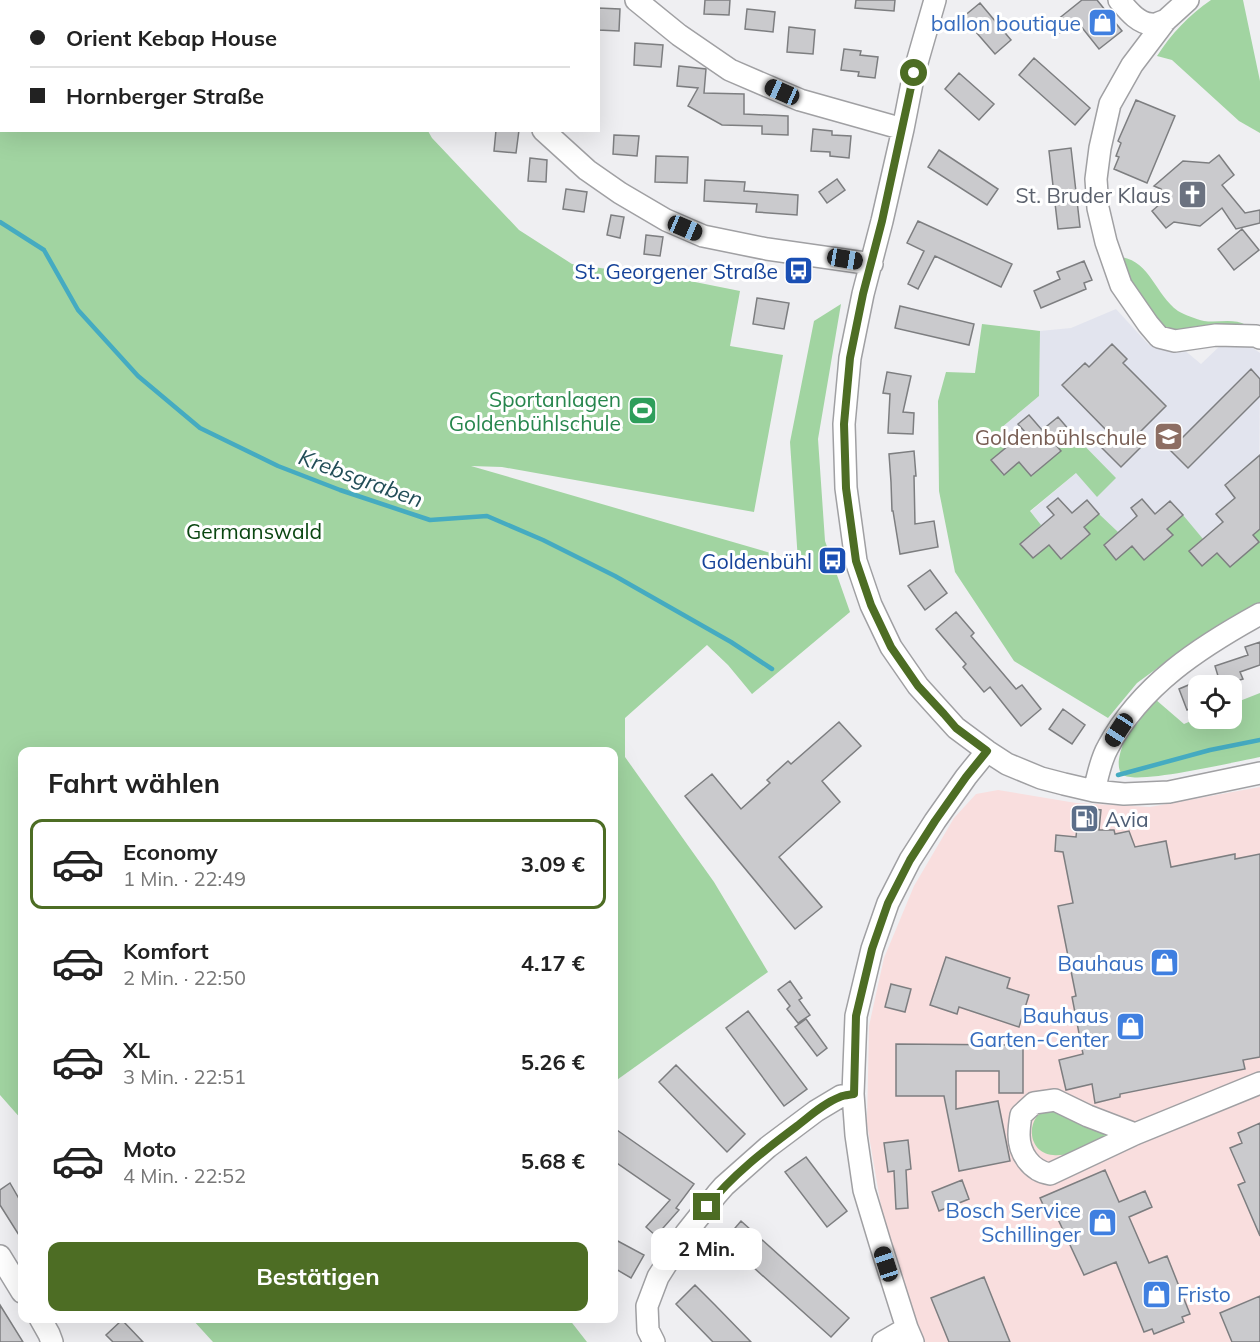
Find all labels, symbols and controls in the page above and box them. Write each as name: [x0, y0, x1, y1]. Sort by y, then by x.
shop icon: ballon boutique: [1086, 7, 1118, 39]
place label: ballon boutique: [931, 10, 1081, 36]
text: Orient Kebap House: [66, 24, 277, 52]
route start: [900, 59, 927, 86]
car: [762, 76, 802, 108]
text: Hornberger Straße: [66, 82, 264, 110]
church icon: St. Bruder Klaus: [1176, 179, 1208, 211]
place label: St. Bruder Klaus: [1015, 182, 1171, 208]
car: [665, 213, 705, 243]
car: [826, 247, 864, 271]
bus stop icon: St. Georgener Straße: [783, 255, 815, 287]
place label: St. Georgener Straße: [575, 258, 778, 284]
place label: Sportanlagen Goldenbühlschule: [449, 386, 621, 436]
sports icon: Sportanlagen Goldenbühlschule: [626, 395, 658, 427]
school or university icon: Goldenbühlschule: [1152, 421, 1184, 453]
place label: Goldenbühlschule: [975, 424, 1147, 450]
water label: Krebsgraben: [295, 443, 427, 513]
park label: Germanswald: [186, 518, 322, 544]
bus stop icon: Goldenbühl: [817, 545, 849, 577]
place label: Goldenbühl: [701, 548, 812, 574]
map controls: [1188, 675, 1242, 729]
button: locate: [1188, 675, 1242, 729]
car: [1102, 710, 1136, 750]
text: Fahrt wählen: [48, 766, 220, 800]
fuel station icon: Avia: [1068, 803, 1100, 835]
place label: Avia: [1105, 806, 1149, 832]
icon: car: [51, 837, 105, 891]
text: Economy: [123, 838, 218, 866]
text: 3.09 €: [521, 850, 585, 878]
text: 1 Min. · 22:49: [123, 866, 246, 891]
icon: car: [51, 936, 105, 990]
text: Komfort: [123, 937, 209, 965]
shop icon: Bauhaus: [1149, 947, 1181, 979]
text: 4.17 €: [521, 949, 585, 977]
place label: Bauhaus: [1058, 950, 1144, 976]
text: 2 Min. · 22:50: [123, 965, 246, 990]
place label: Bauhaus Garten-Center: [969, 1002, 1109, 1052]
shop icon: Bauhaus Garten-Center: [1114, 1011, 1146, 1043]
icon: car: [51, 1035, 105, 1089]
text: XL: [123, 1036, 150, 1064]
text: 5.26 €: [521, 1048, 585, 1076]
text: 3 Min. · 22:51: [123, 1064, 246, 1089]
icon: car: [51, 1134, 105, 1188]
text: Moto: [123, 1135, 176, 1163]
text: 5.68 €: [521, 1147, 585, 1175]
text: 4 Min. · 22:52: [123, 1163, 246, 1188]
route end: [693, 1193, 720, 1220]
place label: Bosch Service Schillinger: [946, 1197, 1081, 1247]
shop icon: Bosch Service Schillinger: [1086, 1206, 1118, 1238]
callout: 2 Min.: [652, 1228, 762, 1270]
text: 2 Min.: [678, 1236, 735, 1261]
button: Bestätigen: [48, 1242, 588, 1311]
car: [872, 1244, 900, 1284]
shop icon: Fristo: [1140, 1278, 1172, 1310]
place label: Fristo: [1177, 1281, 1231, 1307]

